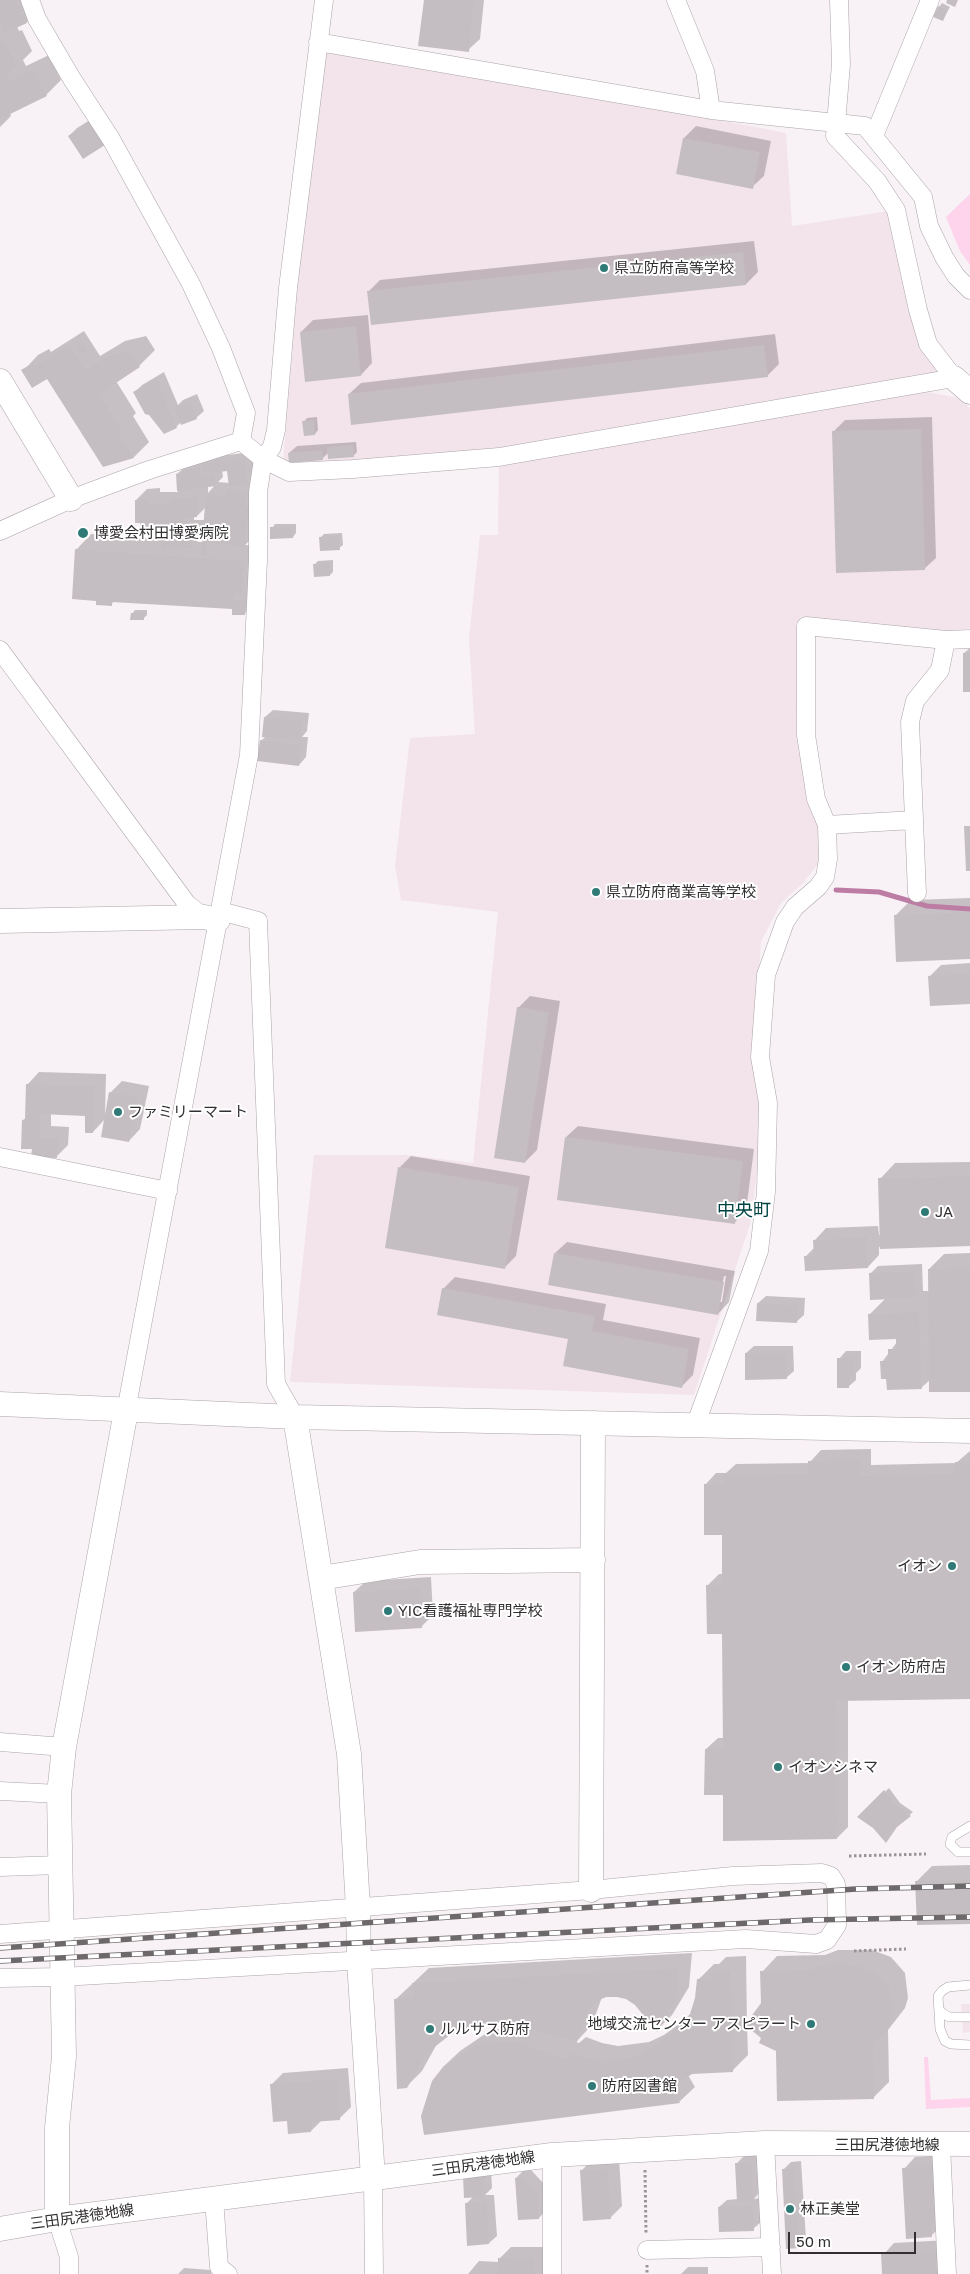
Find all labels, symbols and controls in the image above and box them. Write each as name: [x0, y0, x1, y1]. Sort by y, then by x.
place label: 県立防府高等学校: [614, 259, 734, 277]
marker: 県立防府高等学校: [598, 262, 610, 274]
place label: 博愛会村田博愛病院: [94, 524, 229, 542]
marker: 博愛会村田博愛病院: [76, 526, 90, 540]
place label: 県立防府商業高等学校: [606, 883, 756, 901]
marker: 県立防府商業高等学校: [590, 886, 602, 898]
place label: ファミリーマート: [128, 1103, 248, 1121]
marker: ファミリーマート: [112, 1106, 124, 1118]
district label: 中央町: [717, 1199, 771, 1221]
place label: JA: [935, 1203, 953, 1221]
marker: JA: [919, 1206, 931, 1218]
place label: イオン: [897, 1557, 942, 1575]
marker: イオン: [946, 1560, 958, 1572]
place label: YIC看護福祉専門学校: [398, 1602, 543, 1620]
marker: YIC看護福祉専門学校: [382, 1605, 394, 1617]
place label: イオン防府店: [856, 1658, 946, 1676]
marker: イオン防府店: [840, 1661, 852, 1673]
place label: イオンシネマ: [788, 1758, 878, 1776]
marker: イオンシネマ: [772, 1761, 784, 1773]
place label: 地域交流センター アスピラート: [587, 2015, 801, 2033]
marker: 地域交流センター アスピラート: [805, 2018, 817, 2030]
place label: ルルサス防府: [440, 2020, 530, 2038]
marker: ルルサス防府: [424, 2023, 436, 2035]
place label: 防府図書館: [602, 2077, 677, 2095]
marker: 防府図書館: [586, 2080, 598, 2092]
street label: 三田尻港徳地線: [835, 2136, 939, 2154]
street label: 三田尻港徳地線: [430, 2148, 536, 2180]
place label: 林正美堂: [800, 2200, 860, 2218]
street label: 三田尻港徳地線: [29, 2201, 135, 2233]
marker: 林正美堂: [784, 2203, 796, 2215]
scale bar: [790, 2222, 918, 2254]
text: 50 m: [796, 2232, 831, 2250]

